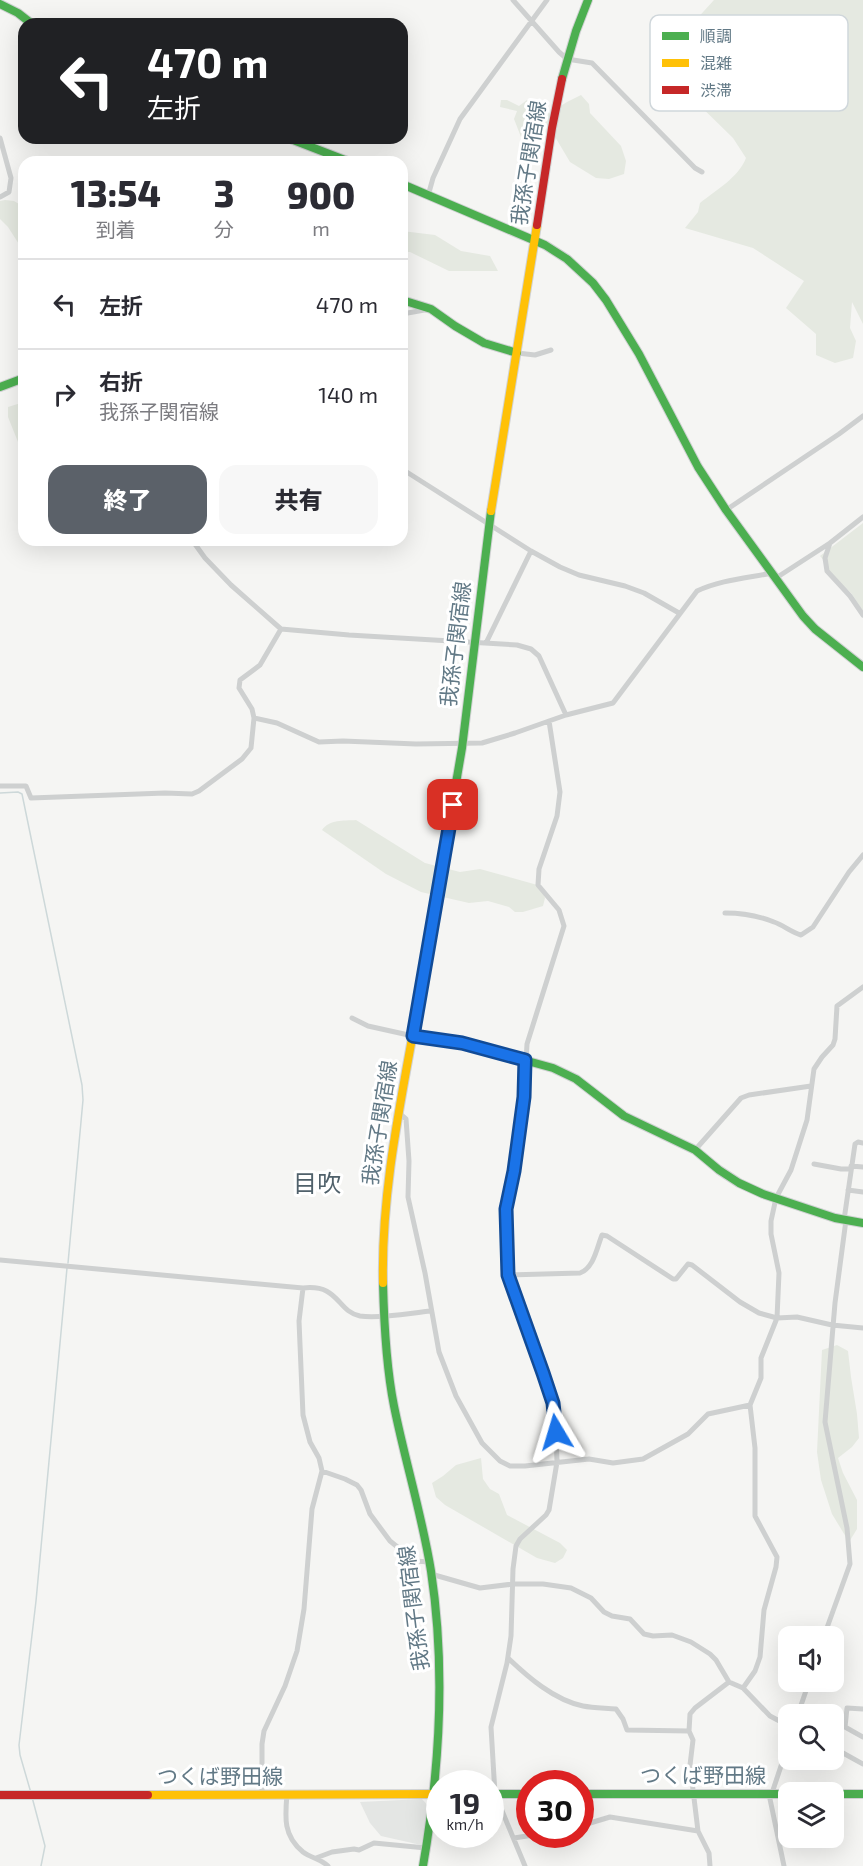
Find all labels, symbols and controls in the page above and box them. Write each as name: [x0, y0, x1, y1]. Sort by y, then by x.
legend: [650, 15, 848, 111]
text: 順調: [700, 26, 732, 45]
text: 470 m: [147, 36, 269, 86]
icon: left: [48, 42, 126, 120]
text: 混雑: [700, 53, 732, 72]
text: 渋滞: [700, 80, 732, 99]
text: 左折: [147, 91, 201, 123]
street label: 我孫子関宿線: [505, 99, 550, 227]
text: 13:54: [71, 171, 161, 214]
text: 3: [214, 171, 234, 214]
text: 900: [287, 173, 355, 216]
text: m: [312, 216, 330, 240]
text: 到着: [96, 217, 136, 241]
text: 分: [214, 217, 234, 241]
icon: left: [48, 288, 81, 321]
text: 470 m: [316, 291, 378, 317]
text: 左折: [99, 292, 143, 318]
text: 右折: [99, 368, 143, 394]
icon: right: [48, 378, 81, 411]
text: 140 m: [318, 381, 378, 407]
text: 我孫子関宿線: [99, 399, 219, 423]
button: 終了: [48, 465, 207, 534]
button: 共有: [219, 465, 378, 534]
street label: 我孫子関宿線: [434, 580, 475, 708]
pin: [427, 779, 478, 830]
icon: arrive: [436, 788, 469, 821]
street label: 我孫子関宿線: [356, 1059, 401, 1187]
district label: 目吹: [293, 1168, 341, 1197]
position arrow: [524, 1400, 588, 1464]
street label: 我孫子関宿線: [392, 1544, 433, 1672]
map controls: [778, 1626, 844, 1848]
button: sound: [778, 1626, 844, 1692]
button: search: [778, 1704, 844, 1770]
street label: つくば野田線: [640, 1762, 766, 1787]
street label: つくば野田線: [157, 1763, 283, 1788]
speed limit sign: 30: [516, 1770, 594, 1848]
button: layers: [778, 1782, 844, 1848]
text: 19: [450, 1784, 480, 1820]
text: km/h: [446, 1815, 484, 1833]

